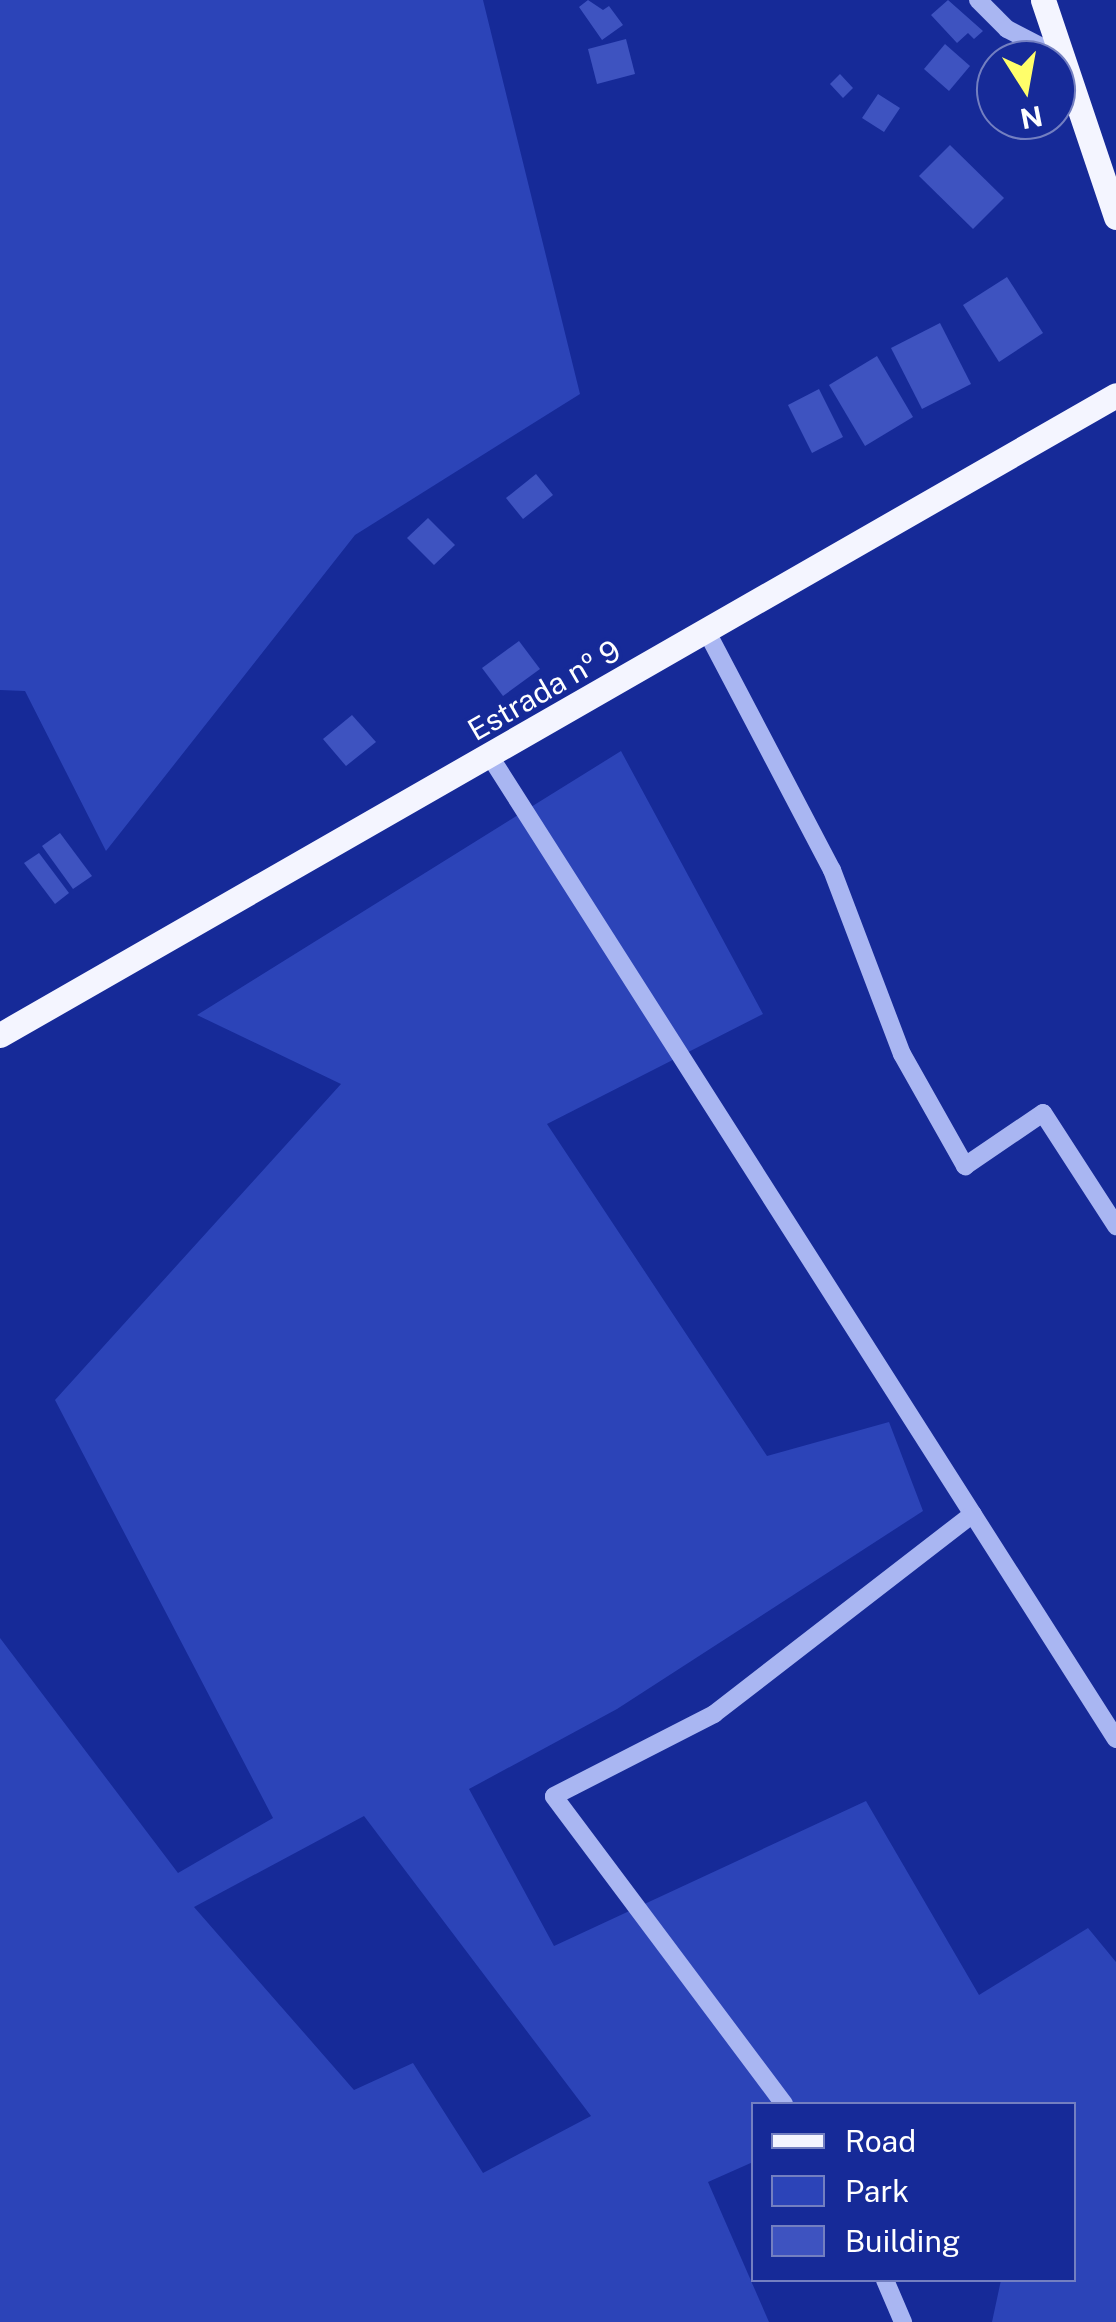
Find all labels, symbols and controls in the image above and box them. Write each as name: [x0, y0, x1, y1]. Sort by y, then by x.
north arrow: [976, 40, 1076, 140]
text: N: [1018, 100, 1045, 136]
street label: Estrada nº 9: [461, 632, 627, 748]
legend: [751, 2102, 1076, 2282]
text: Road: [845, 2123, 916, 2159]
text: Park: [845, 2173, 909, 2209]
text: Building: [845, 2223, 960, 2259]

